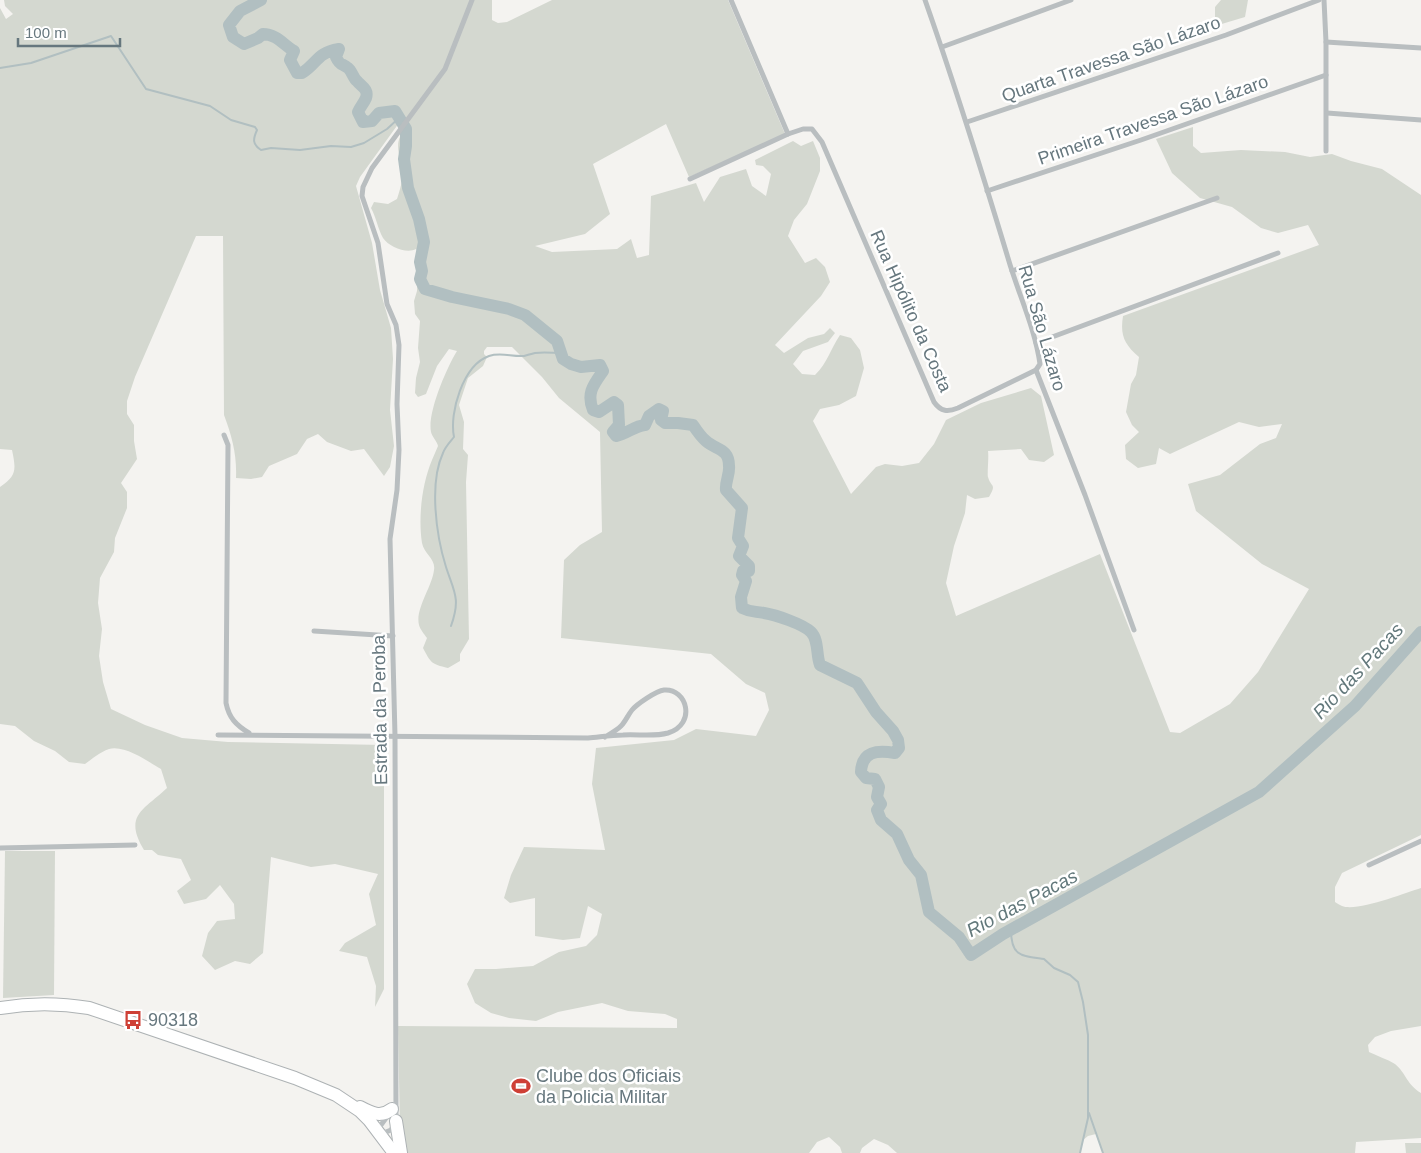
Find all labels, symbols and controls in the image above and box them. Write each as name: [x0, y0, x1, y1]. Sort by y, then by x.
street label: Quarta Travessa São Lázaro: [999, 12, 1223, 106]
scale bar: [18, 15, 120, 47]
text: 100 m: [25, 24, 67, 41]
street label: Primeira Travessa São Lázaro: [1035, 71, 1271, 169]
street label: Rua Hipólito da Costa: [866, 227, 956, 396]
street label: Rua São Lázaro: [1014, 263, 1070, 393]
water label: Rio das Pacas: [1309, 619, 1408, 723]
street label: Estrada da Peroba: [369, 634, 391, 785]
water label: Rio das Pacas: [963, 865, 1081, 941]
bus stop icon: 90318: [122, 1009, 144, 1031]
place label: 90318: [148, 1010, 198, 1030]
place label: Clube dos Oficiais da Policia Militar: [536, 1066, 681, 1107]
sports icon: Clube dos Oficiais da Policia Militar: [510, 1075, 532, 1097]

